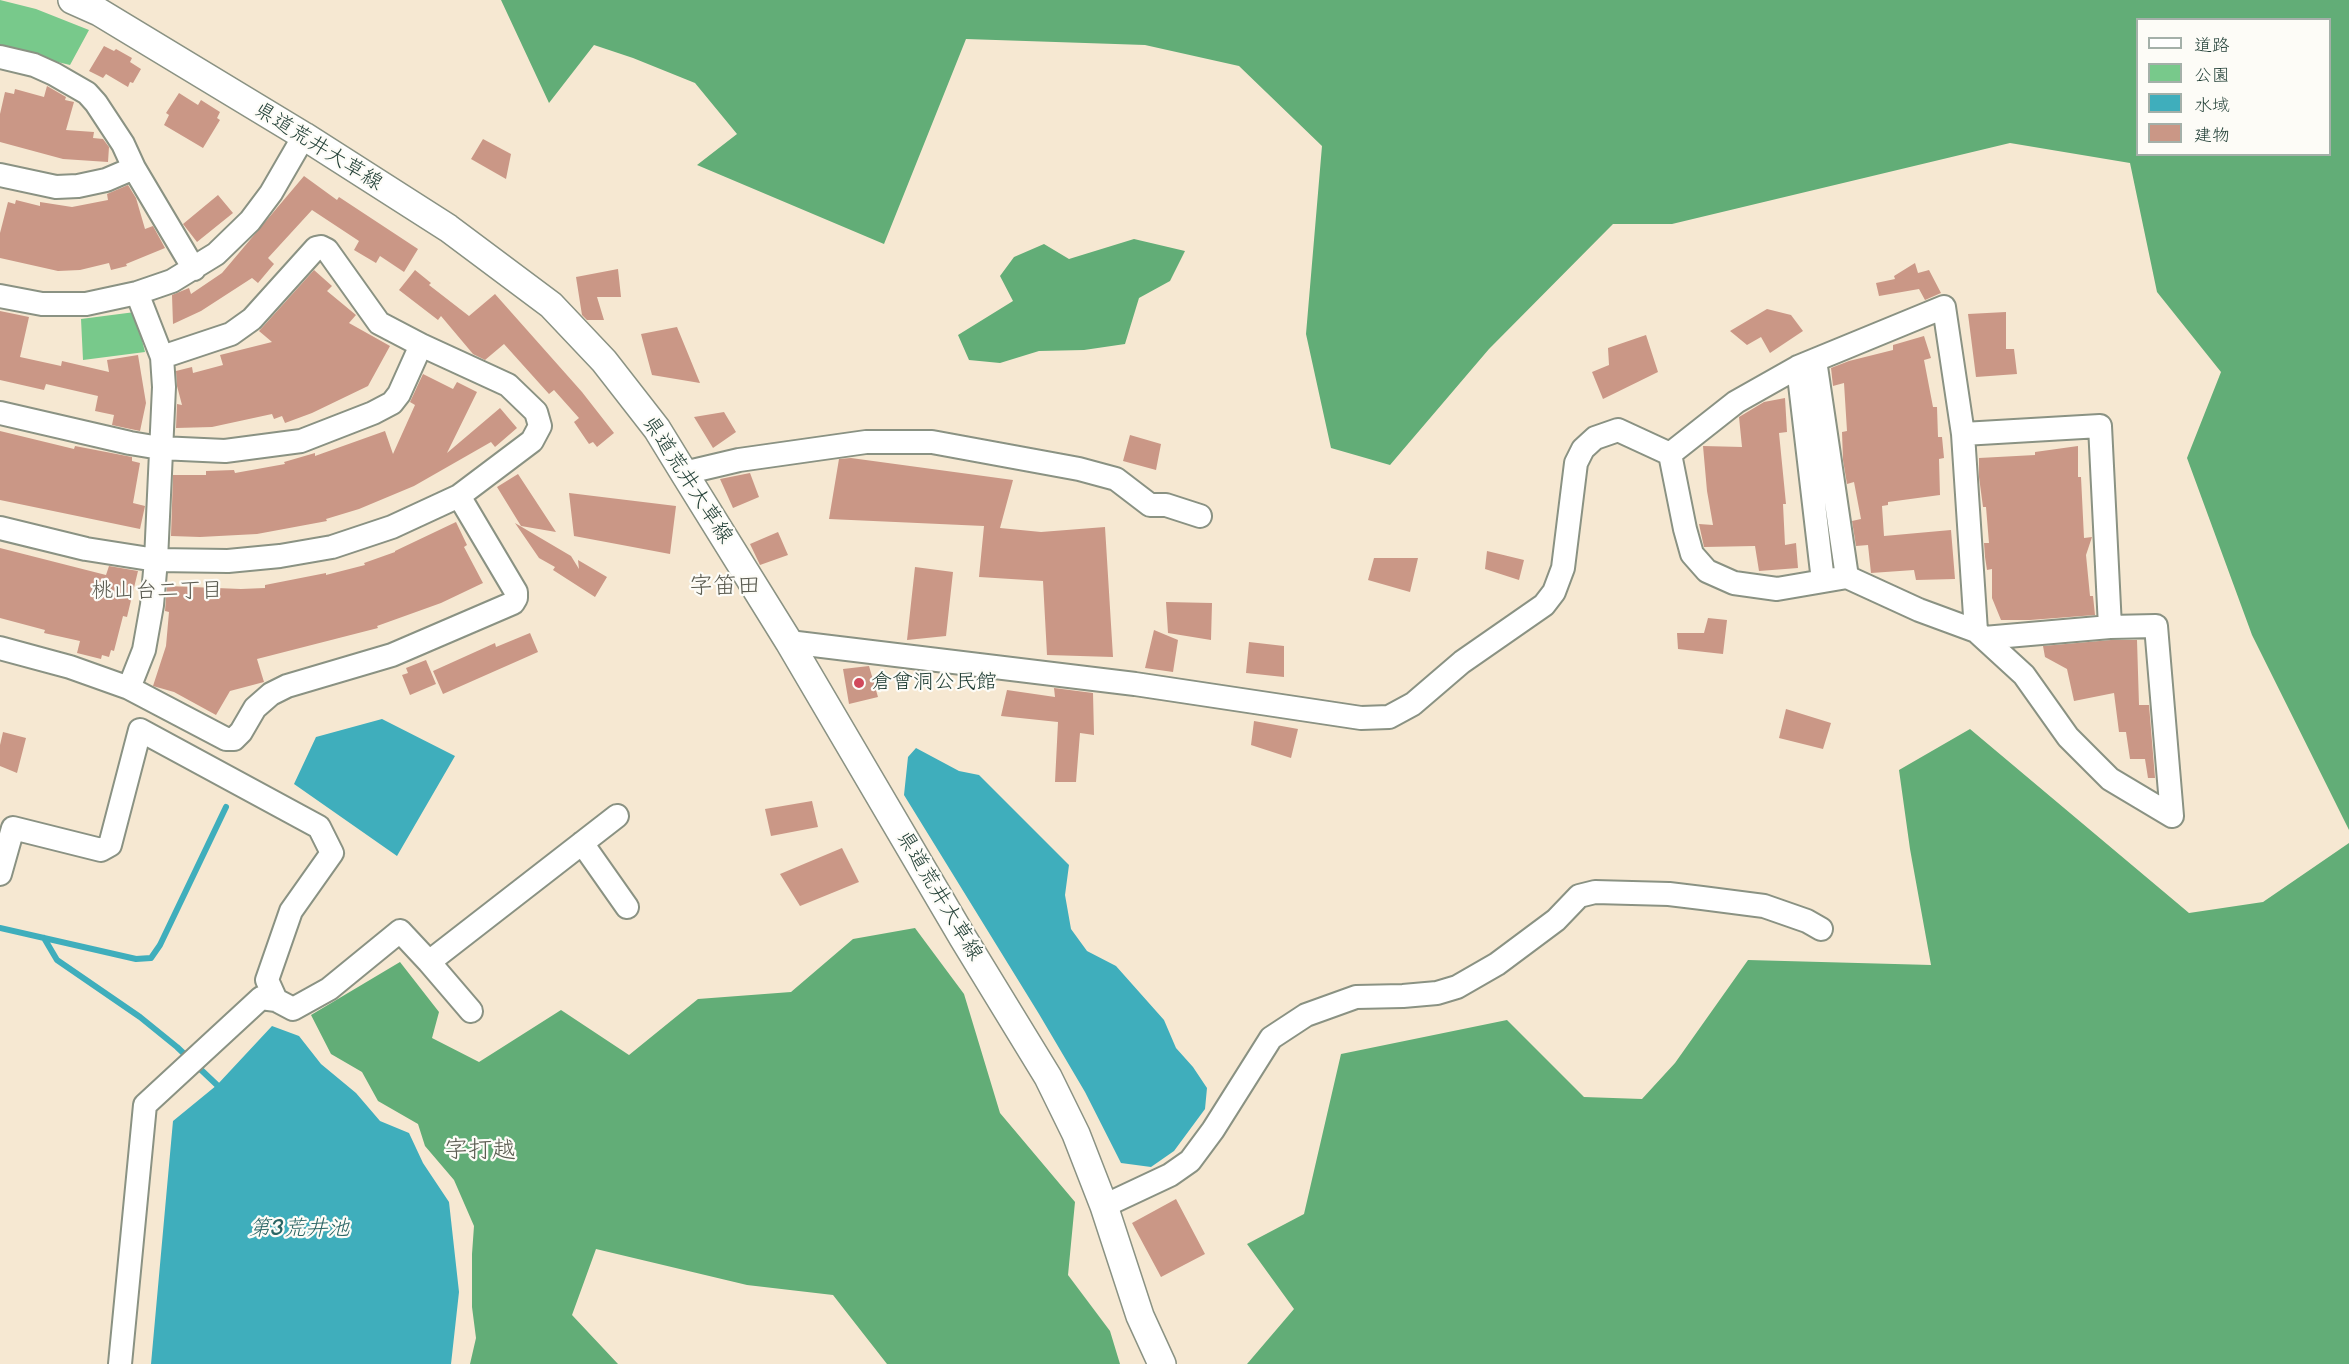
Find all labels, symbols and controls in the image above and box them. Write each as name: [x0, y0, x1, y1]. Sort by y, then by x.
legend: [2136, 18, 2331, 156]
text: 道路: [2194, 35, 2230, 56]
text: 公園: [2194, 65, 2230, 86]
text: 水域: [2194, 95, 2230, 116]
street label: 県道荒井大草線: [249, 97, 387, 197]
text: 建物: [2194, 125, 2230, 146]
street label: 県道荒井大草線: [636, 411, 738, 549]
district label: 字笛田: [689, 573, 761, 601]
district label: 桃山台二丁目: [91, 578, 223, 604]
place label: 倉曾洞公民館: [871, 670, 997, 696]
marker: 倉曾洞公民館: [852, 676, 866, 690]
street label: 県道荒井大草線: [890, 827, 988, 965]
district label: 字打越: [444, 1137, 516, 1165]
water label: 第3荒井池: [248, 1216, 350, 1242]

